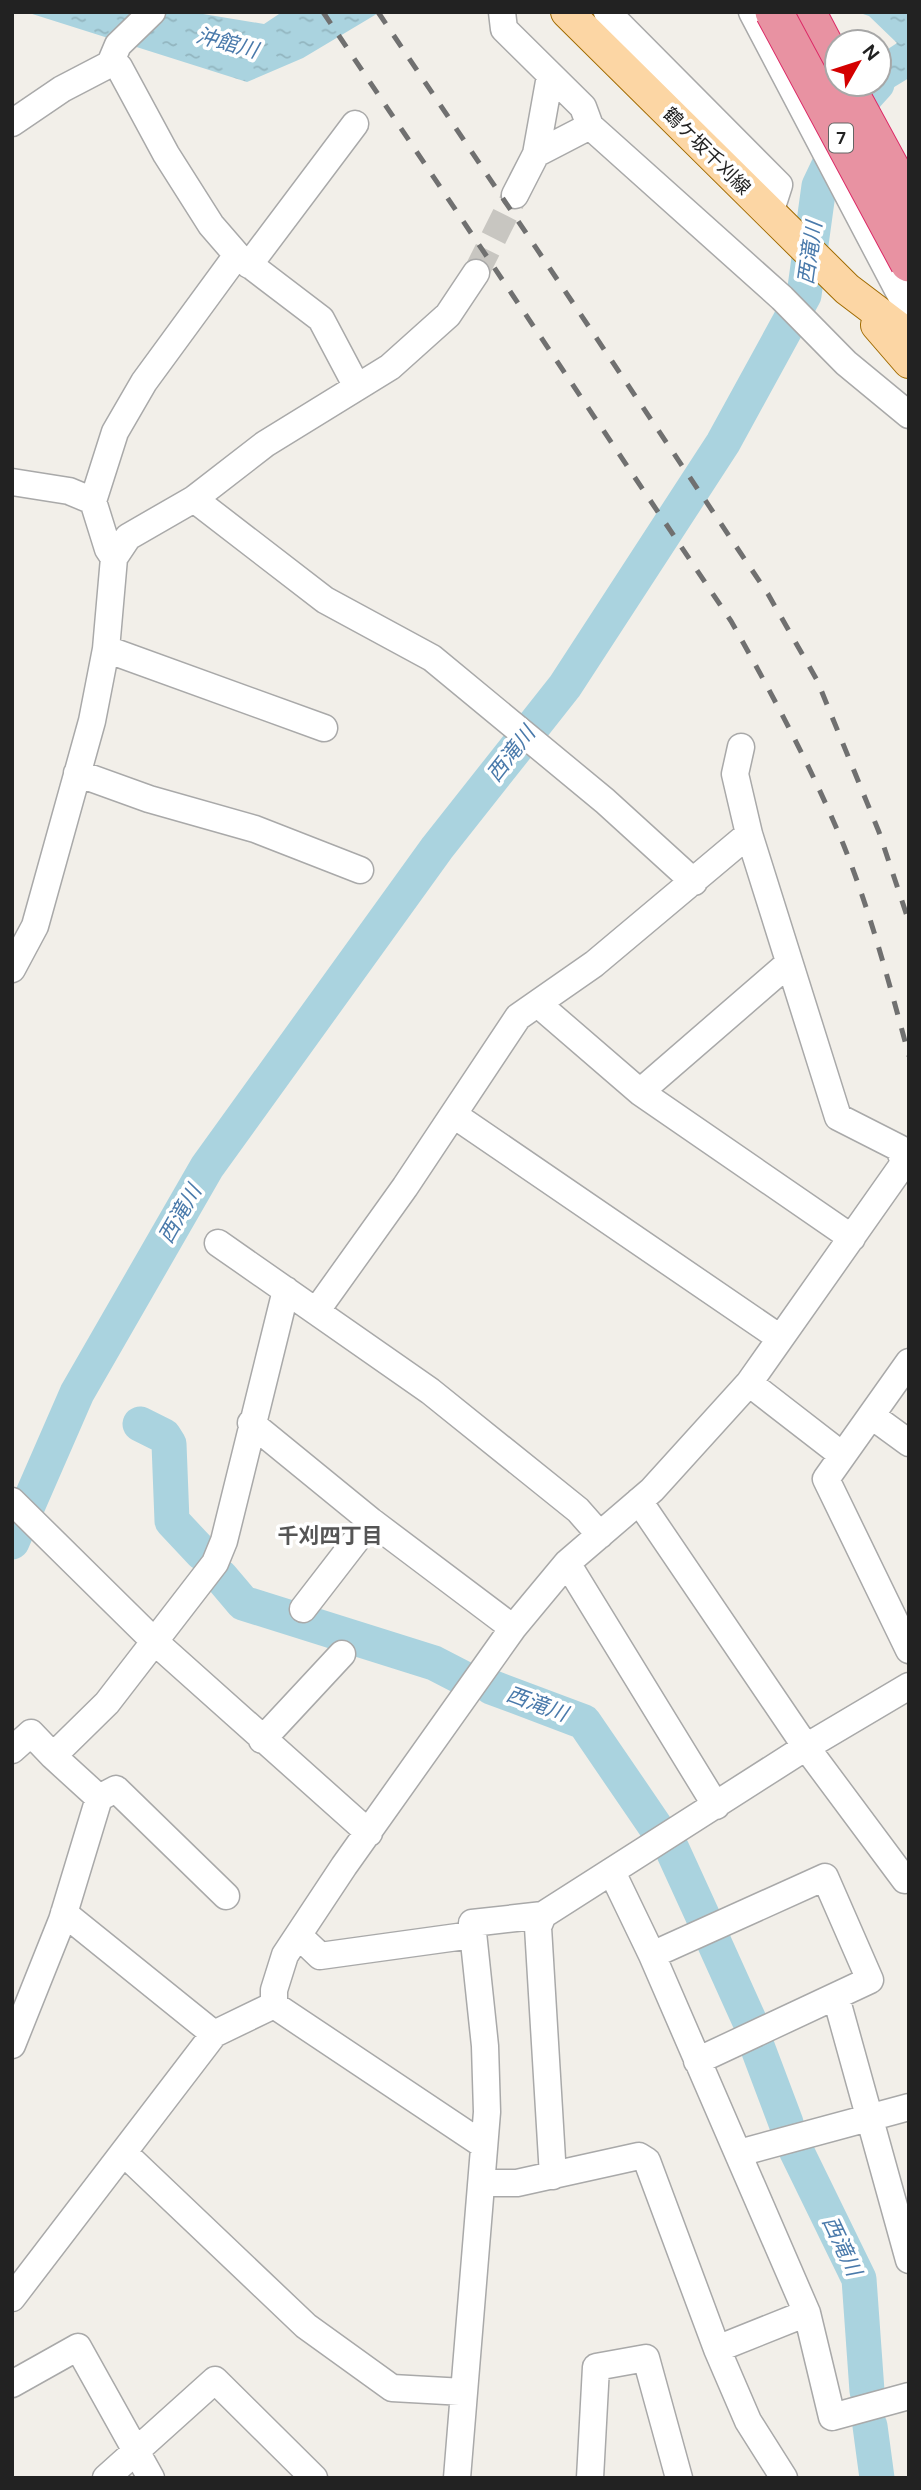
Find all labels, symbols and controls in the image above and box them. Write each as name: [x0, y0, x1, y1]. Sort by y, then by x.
water label: 沖館川: [193, 21, 263, 65]
north arrow: [823, 28, 893, 98]
text: N: [857, 39, 885, 66]
street label: 鶴ケ坂千刈線: [658, 102, 756, 200]
road number: 7: [829, 124, 853, 153]
water label: 西滝川: [792, 218, 829, 286]
water label: 西滝川: [481, 719, 543, 787]
water label: 西滝川: [152, 1178, 209, 1248]
district label: 千刈四丁目: [278, 1522, 383, 1550]
water label: 西滝川: [503, 1680, 573, 1729]
water label: 西滝川: [816, 2212, 869, 2282]

